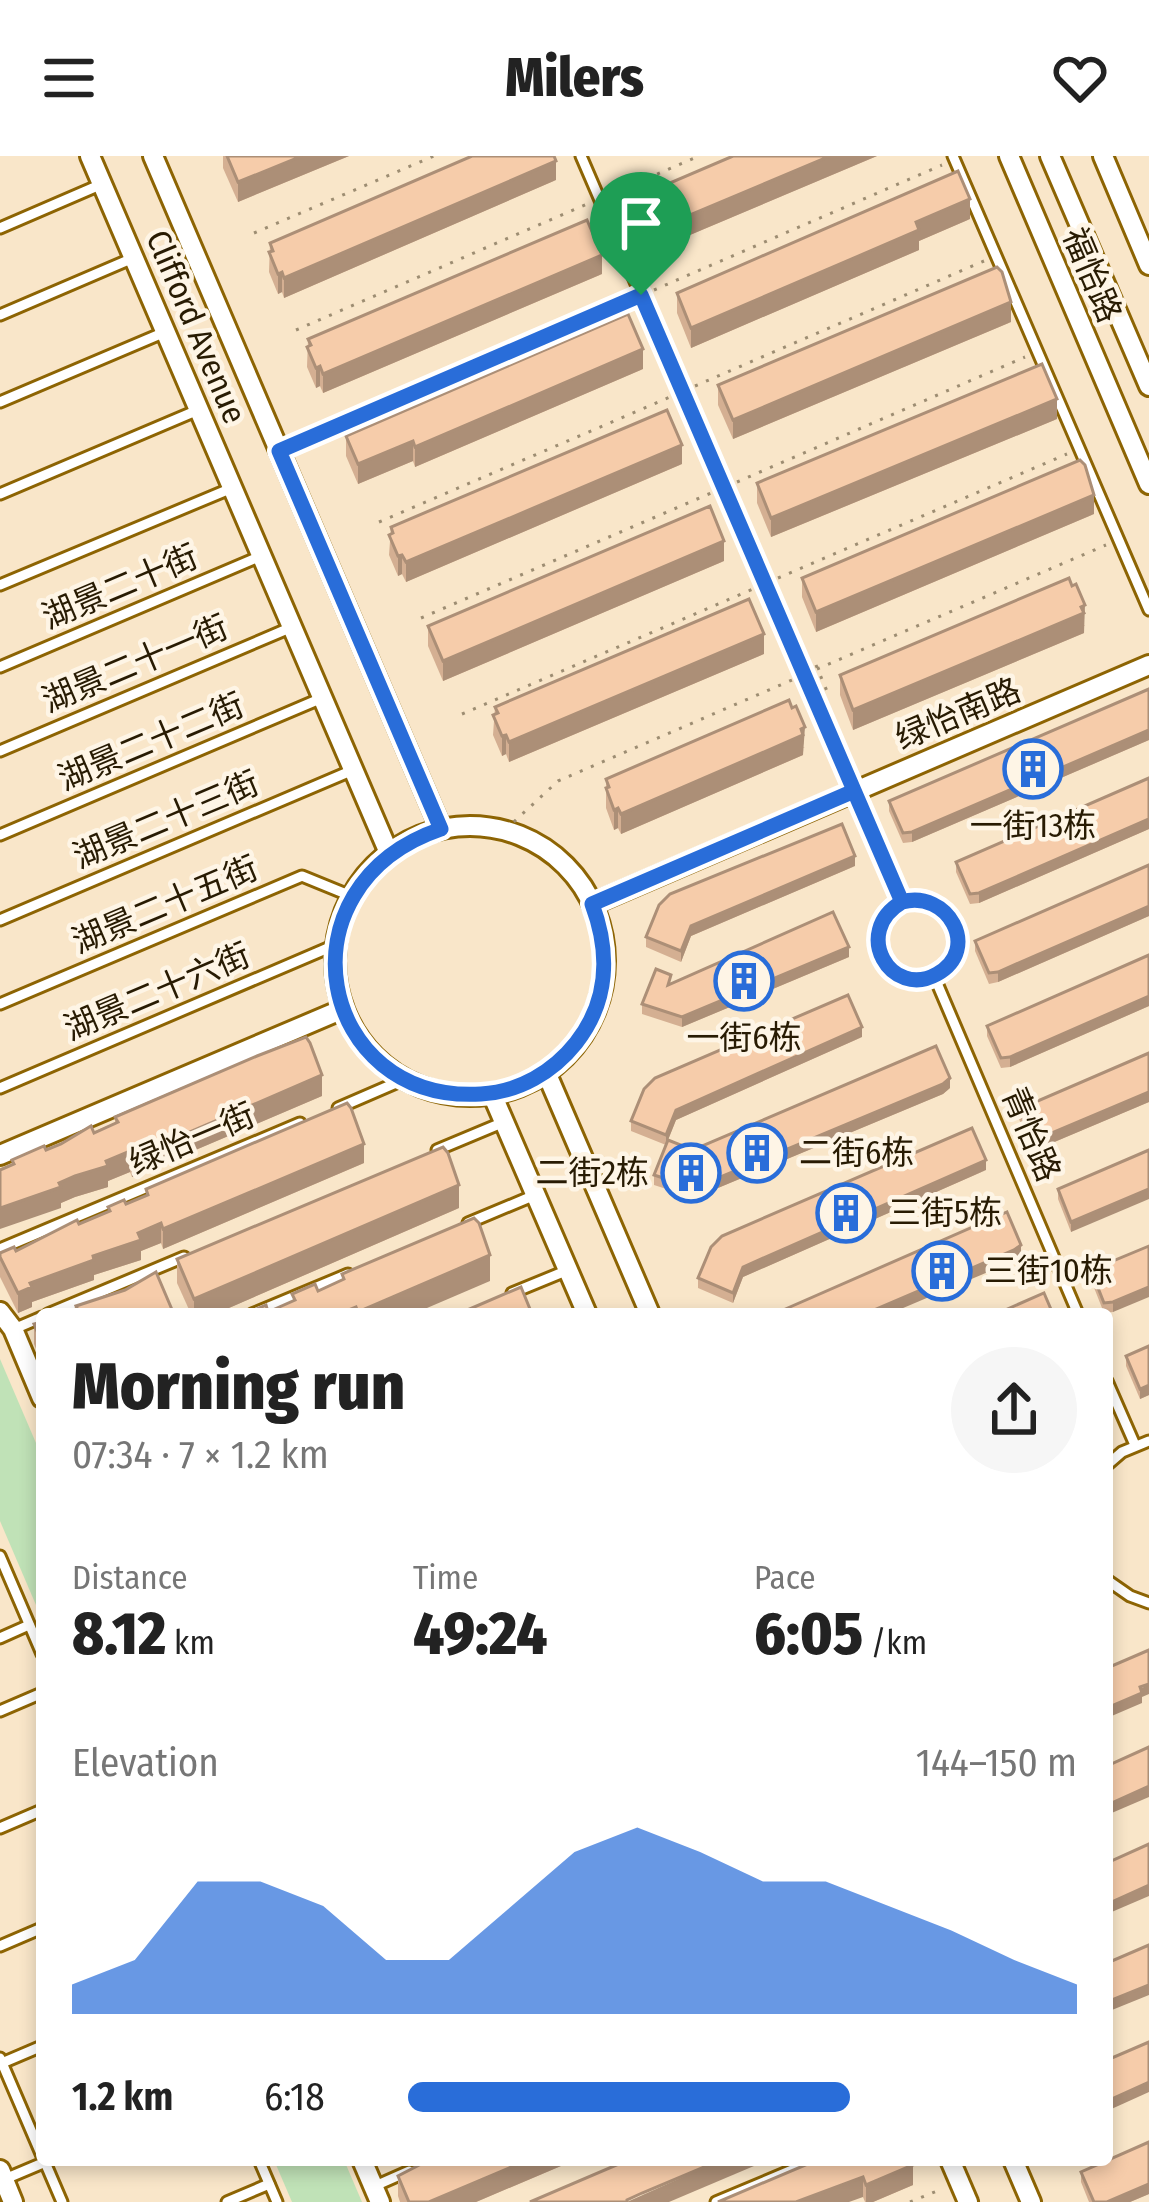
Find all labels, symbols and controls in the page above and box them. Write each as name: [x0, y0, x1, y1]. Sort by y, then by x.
icon: menu: [36, 45, 102, 111]
icon: heart: [1047, 45, 1113, 111]
text: Milers: [505, 46, 644, 110]
pin: [590, 172, 692, 295]
icon: arrive: [608, 190, 674, 256]
street label: 福怡路: [1054, 222, 1130, 328]
street label: Clifford Avenue: [137, 224, 255, 430]
street label: 湖景二十街: [36, 536, 204, 638]
street label: 湖景二十一街: [36, 607, 234, 721]
street label: 绿怡南路: [889, 670, 1027, 758]
street label: 湖景二十二街: [52, 685, 250, 799]
building icon: 一街13栋: [1002, 738, 1064, 800]
street label: 湖景二十三街: [67, 763, 265, 877]
place label: 一街13栋: [970, 806, 1096, 846]
street label: 湖景二十五街: [66, 848, 264, 962]
street label: 湖景二十六街: [58, 935, 256, 1049]
building icon: 一街6栋: [713, 950, 775, 1012]
place label: 一街6栋: [686, 1018, 802, 1058]
street label: 青怡路: [993, 1081, 1069, 1187]
street label: 绿怡一街: [123, 1095, 261, 1183]
building icon: 二街6栋: [726, 1122, 788, 1184]
place label: 二街6栋: [799, 1133, 914, 1173]
building icon: 二街2栋: [660, 1142, 722, 1204]
place label: 二街2栋: [535, 1153, 649, 1193]
building icon: 三街5栋: [815, 1182, 877, 1244]
place label: 三街5栋: [888, 1193, 1002, 1233]
building icon: 三街10栋: [911, 1240, 973, 1302]
place label: 三街10栋: [984, 1251, 1113, 1291]
text: Morning run: [72, 1347, 405, 1426]
button: share: [951, 1347, 1077, 1473]
text: 07:34 · 7 × 1.2 km: [72, 1432, 329, 1478]
text: Distance: [72, 1558, 188, 1598]
text: Time: [413, 1558, 478, 1598]
text: Pace: [754, 1558, 816, 1598]
text: 8.12: [72, 1598, 166, 1670]
text: 49:24: [413, 1598, 547, 1670]
text: 6:05: [754, 1598, 863, 1670]
text: km: [166, 1623, 215, 1663]
text: /km: [863, 1623, 927, 1663]
text: Elevation: [72, 1740, 219, 1786]
text: 144–150 m: [916, 1740, 1077, 1786]
text: 1.2 km: [72, 2074, 173, 2120]
text: 6:18: [264, 2074, 325, 2120]

